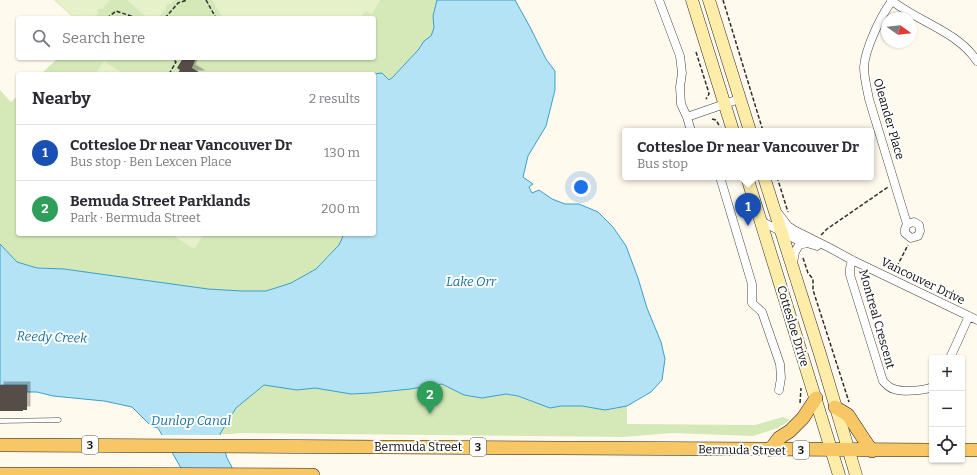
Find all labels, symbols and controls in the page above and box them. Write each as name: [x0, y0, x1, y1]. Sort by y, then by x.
north arrow: [881, 12, 917, 48]
search box: [16, 16, 376, 60]
icon: search: [30, 27, 52, 49]
text: Search here: [62, 29, 145, 47]
street label: Oleander Place: [871, 77, 907, 161]
text: Nearby: [32, 88, 91, 109]
text: 2 results: [309, 91, 360, 106]
popup: [622, 128, 874, 180]
text: Cottesloe Dr near Vancouver Dr: [70, 136, 292, 154]
text: Cottesloe Dr near Vancouver Dr: [637, 138, 859, 156]
text: 1: [42, 145, 48, 160]
text: 130 m: [324, 145, 360, 160]
text: Bus stop · Ben Lexcen Place: [70, 154, 232, 169]
text: Bus stop: [637, 156, 688, 171]
your location: [571, 177, 591, 197]
text: Bemuda Street Parklands: [70, 192, 250, 210]
pin: 1: [735, 193, 761, 226]
text: 2: [41, 201, 49, 216]
text: 200 m: [321, 201, 360, 216]
text: Park · Bermuda Street: [70, 210, 201, 225]
street label: Vancouver Drive: [879, 255, 967, 307]
street label: Montreal Crescent: [856, 268, 898, 371]
water label: Lake Orr: [446, 274, 497, 289]
street label: Cottesloe Drive: [774, 284, 812, 368]
water label: Reedy Creek: [16, 328, 88, 346]
map controls: [929, 355, 965, 463]
button: +: [929, 355, 965, 391]
pin: 2: [417, 381, 443, 414]
button: −: [929, 391, 965, 427]
water label: Dunlop Canal: [151, 413, 231, 428]
button: locate: [929, 427, 965, 463]
road number: 3: [82, 436, 98, 454]
road number: 3: [470, 438, 486, 456]
street label: Bermuda Street: [374, 440, 463, 454]
road number: 3: [793, 441, 809, 459]
street label: Bermuda Street: [698, 442, 787, 458]

